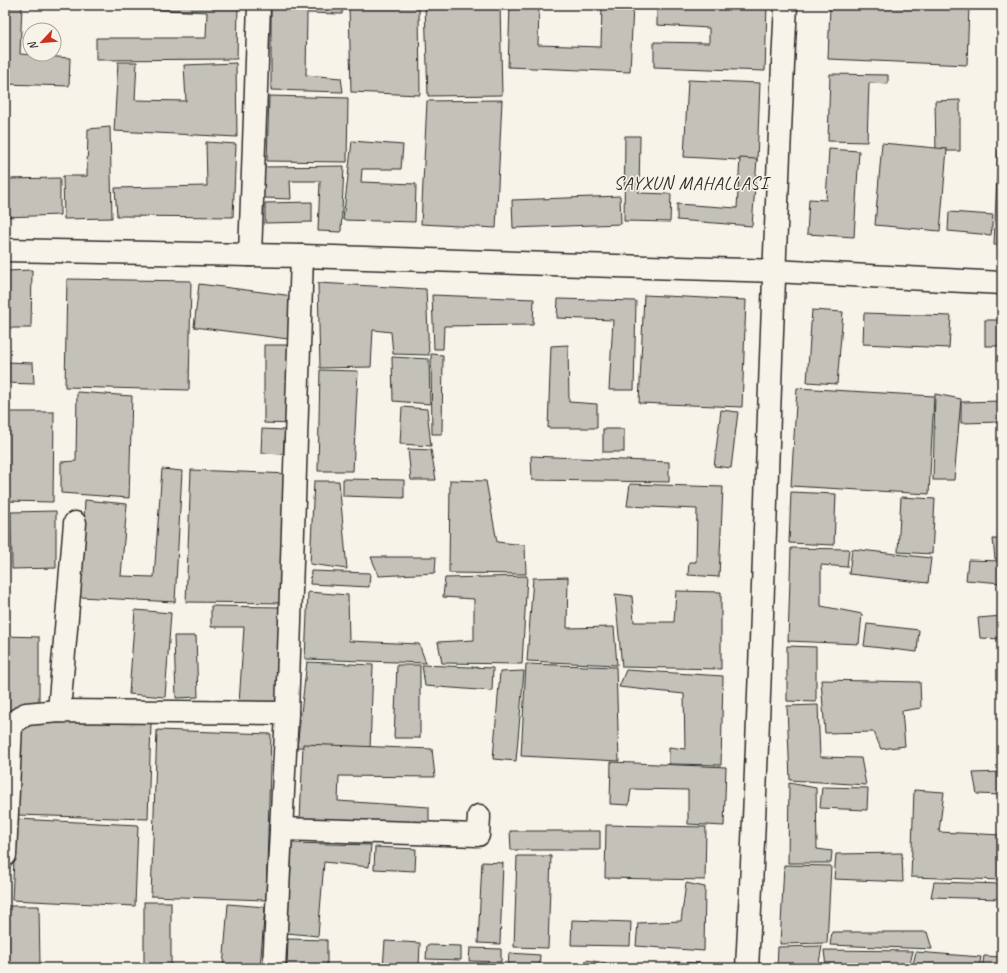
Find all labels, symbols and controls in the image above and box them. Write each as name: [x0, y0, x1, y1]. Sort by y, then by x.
north arrow: [22, 22, 62, 62]
text: N: [24, 38, 41, 53]
district label: SAYXUN MAHALLASI: [614, 172, 771, 194]

